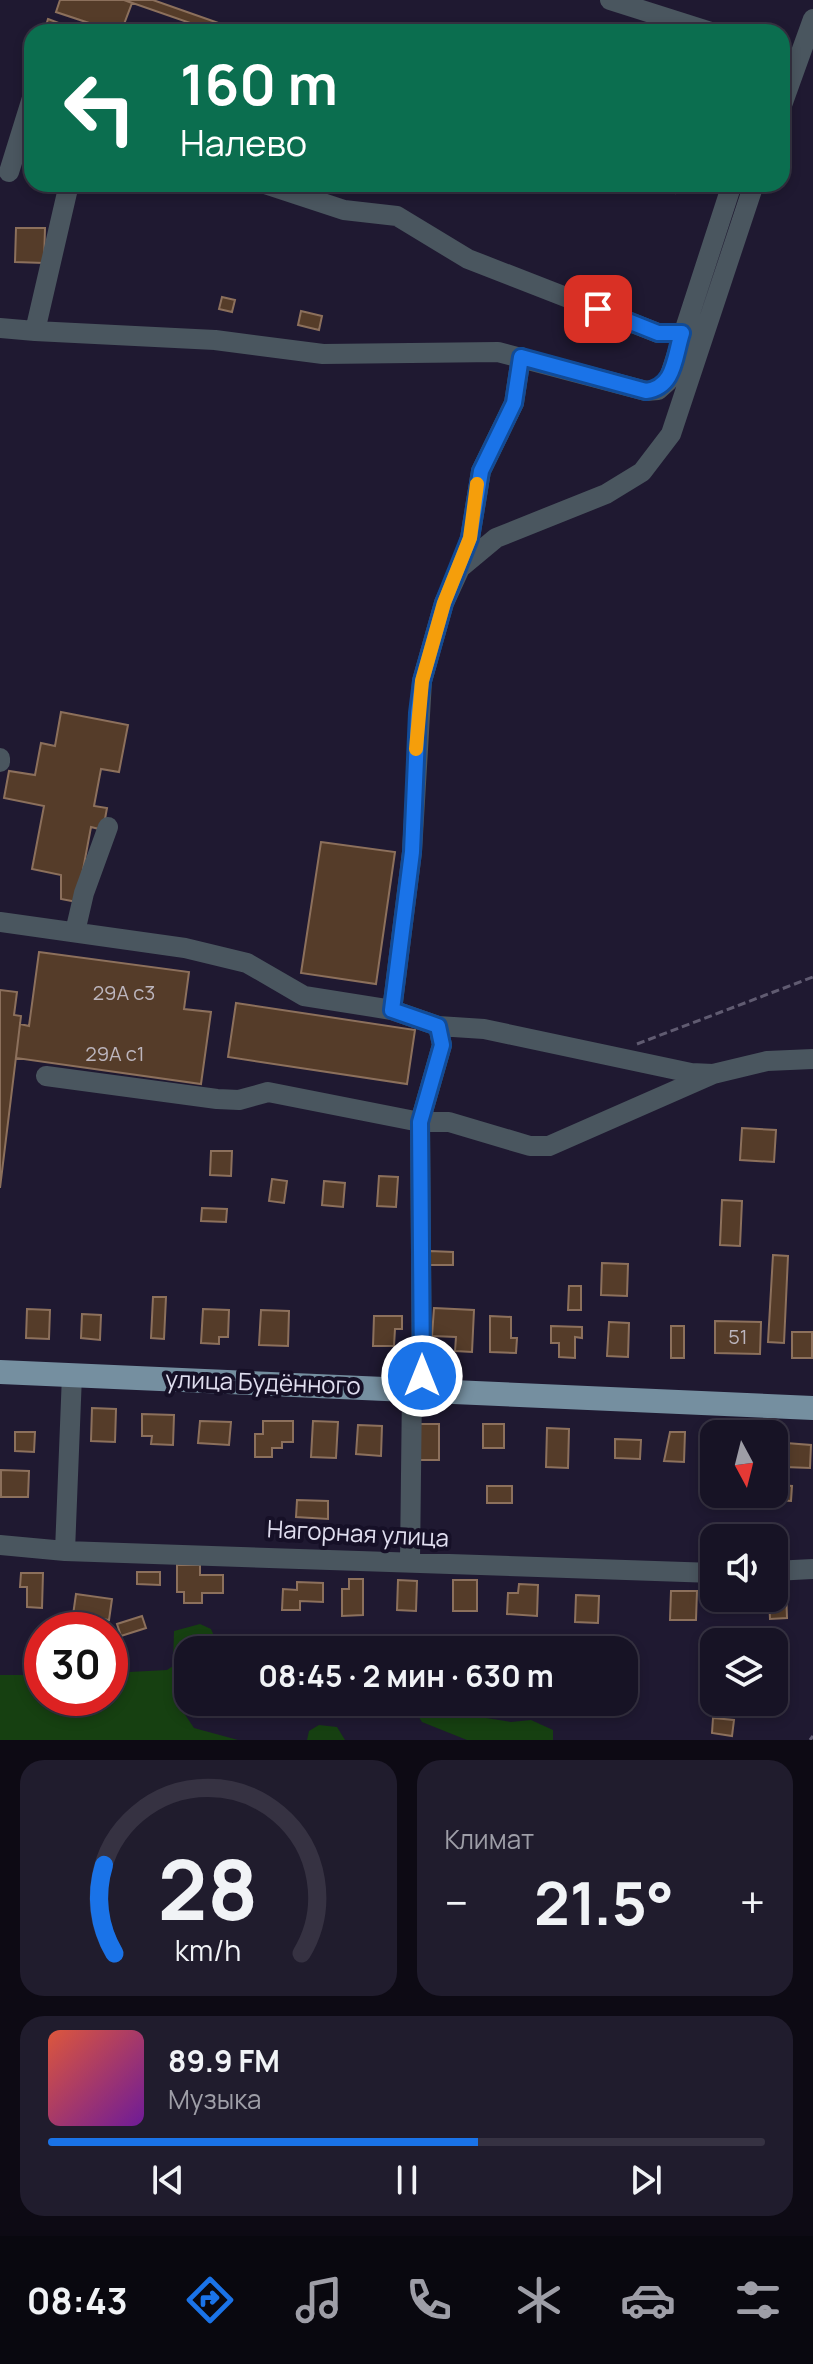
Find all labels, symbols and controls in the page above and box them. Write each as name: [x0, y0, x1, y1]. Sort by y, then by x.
text: 160 m: [180, 45, 338, 122]
icon: left: [48, 56, 152, 160]
text: Налево: [180, 118, 307, 167]
pin: [564, 275, 632, 343]
icon: arrive: [576, 287, 620, 331]
house number: 29А с3: [93, 979, 155, 1006]
house number: 29А с1: [85, 1040, 145, 1067]
house number: 51: [728, 1323, 748, 1350]
position arrow: [380, 1334, 464, 1418]
street label: улица Будённого: [165, 1362, 361, 1401]
north arrow: [700, 1420, 788, 1508]
map controls: [700, 1420, 788, 1716]
street label: Нагорная улица: [266, 1511, 450, 1554]
button: sound: [700, 1524, 788, 1612]
speed limit sign: 30: [24, 1612, 128, 1716]
button: layers: [700, 1628, 788, 1716]
text: 08:45 · 2 мин · 630 m: [258, 1655, 554, 1696]
text: Климат: [445, 1821, 534, 1857]
text: 28: [158, 1831, 259, 1945]
text: 21.5°: [534, 1861, 674, 1943]
text: −: [445, 1872, 468, 1932]
text: +: [740, 1872, 765, 1932]
text: km/h: [175, 1931, 241, 1970]
text: 89.9 FM: [168, 2040, 280, 2081]
text: Музыка: [168, 2081, 262, 2117]
icon: previous: [146, 2158, 190, 2202]
icon: pause: [385, 2158, 429, 2202]
icon: next: [624, 2158, 668, 2202]
icon: directions: [182, 2272, 238, 2328]
icon: music: [291, 2272, 347, 2328]
icon: phone: [401, 2272, 457, 2328]
icon: climate: [511, 2272, 567, 2328]
icon: car: [620, 2272, 676, 2328]
icon: filters: [730, 2272, 786, 2328]
text: 08:43: [27, 2276, 128, 2325]

